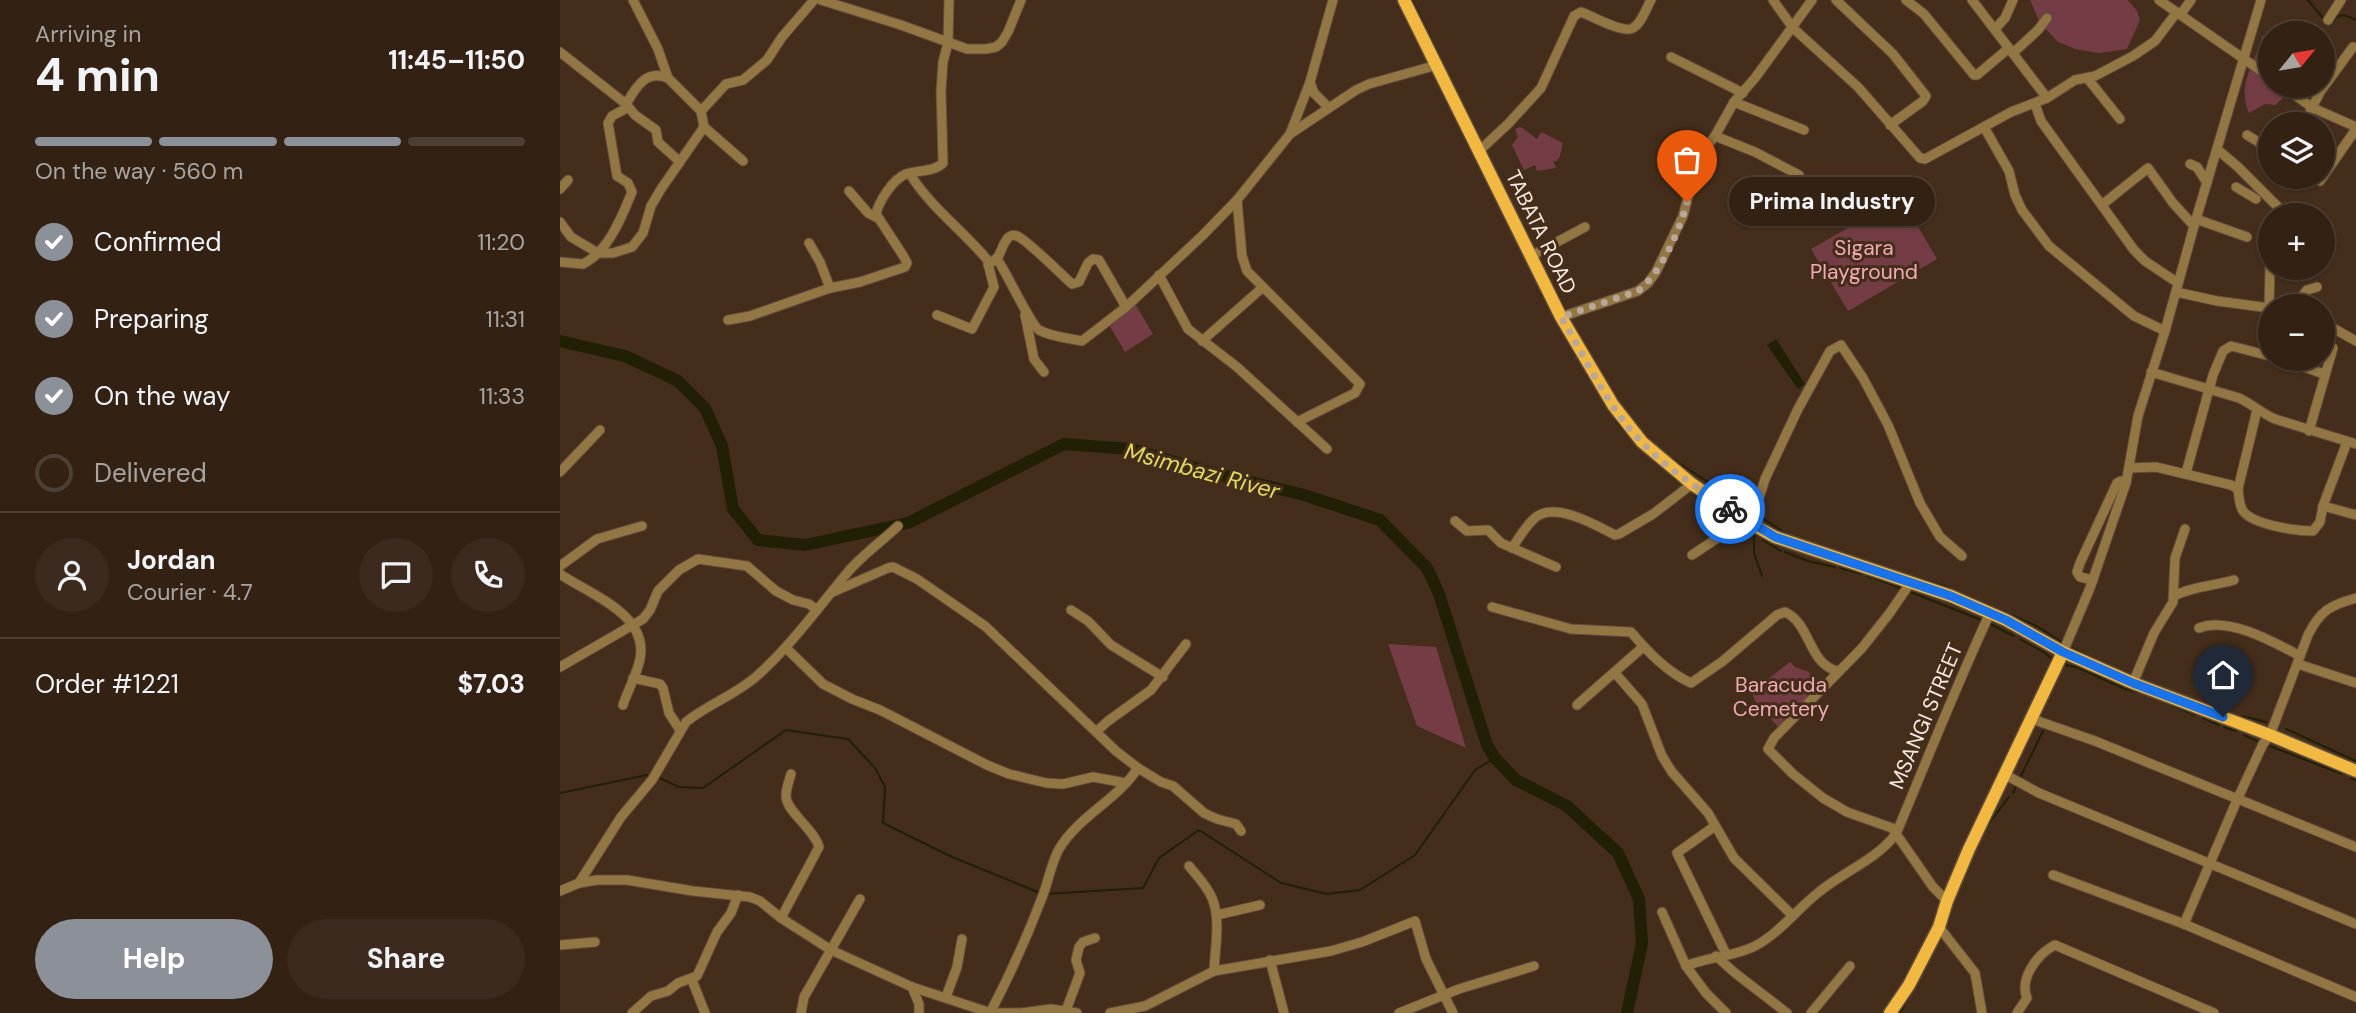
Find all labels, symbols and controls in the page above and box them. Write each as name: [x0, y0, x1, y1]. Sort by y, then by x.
text: Arriving in: [35, 19, 141, 49]
north arrow: [2258, 21, 2334, 98]
map controls: [2258, 21, 2335, 371]
text: 11:45–11:50: [388, 43, 525, 77]
text: 4 min: [35, 45, 160, 105]
button: layers: [2258, 112, 2335, 189]
pin: [1657, 130, 1717, 202]
icon: bag: [1668, 141, 1706, 179]
text: On the way · 560 m: [35, 156, 243, 186]
street label: TABATA ROAD: [1499, 165, 1583, 299]
callout: Prima Industry: [1729, 178, 1936, 227]
text: Prima Industry: [1749, 186, 1915, 216]
button: +: [2258, 203, 2335, 280]
icon: check: [35, 223, 73, 261]
text: Confirmed: [94, 225, 221, 259]
text: 11:20: [477, 227, 525, 257]
park label: Sigara Playground: [1810, 234, 1918, 286]
button: −: [2258, 294, 2335, 371]
icon: check: [35, 300, 73, 338]
text: Preparing: [94, 302, 209, 336]
text: 11:31: [486, 304, 525, 334]
icon: check: [35, 377, 73, 415]
text: On the way: [94, 379, 230, 413]
text: 11:33: [479, 381, 525, 411]
water label: Msimbazi River: [1121, 436, 1284, 506]
text: Delivered: [94, 456, 207, 490]
courier: [1695, 474, 1765, 544]
icon: bike: [1711, 490, 1749, 528]
button: person: [35, 538, 109, 612]
button: chat: [359, 538, 433, 612]
button: phone: [451, 538, 525, 612]
text: Jordan: [127, 543, 216, 577]
text: Courier · 4.7: [127, 577, 253, 607]
street label: MSANGI STREET: [1883, 638, 1970, 793]
pin: [2193, 645, 2253, 717]
icon: home: [2204, 656, 2242, 694]
text: Order #1221: [35, 667, 179, 701]
text: $7.03: [457, 667, 525, 701]
park label: Baracuda Cemetery: [1733, 671, 1830, 723]
button: Help: [35, 919, 273, 999]
button: Share: [287, 919, 525, 999]

